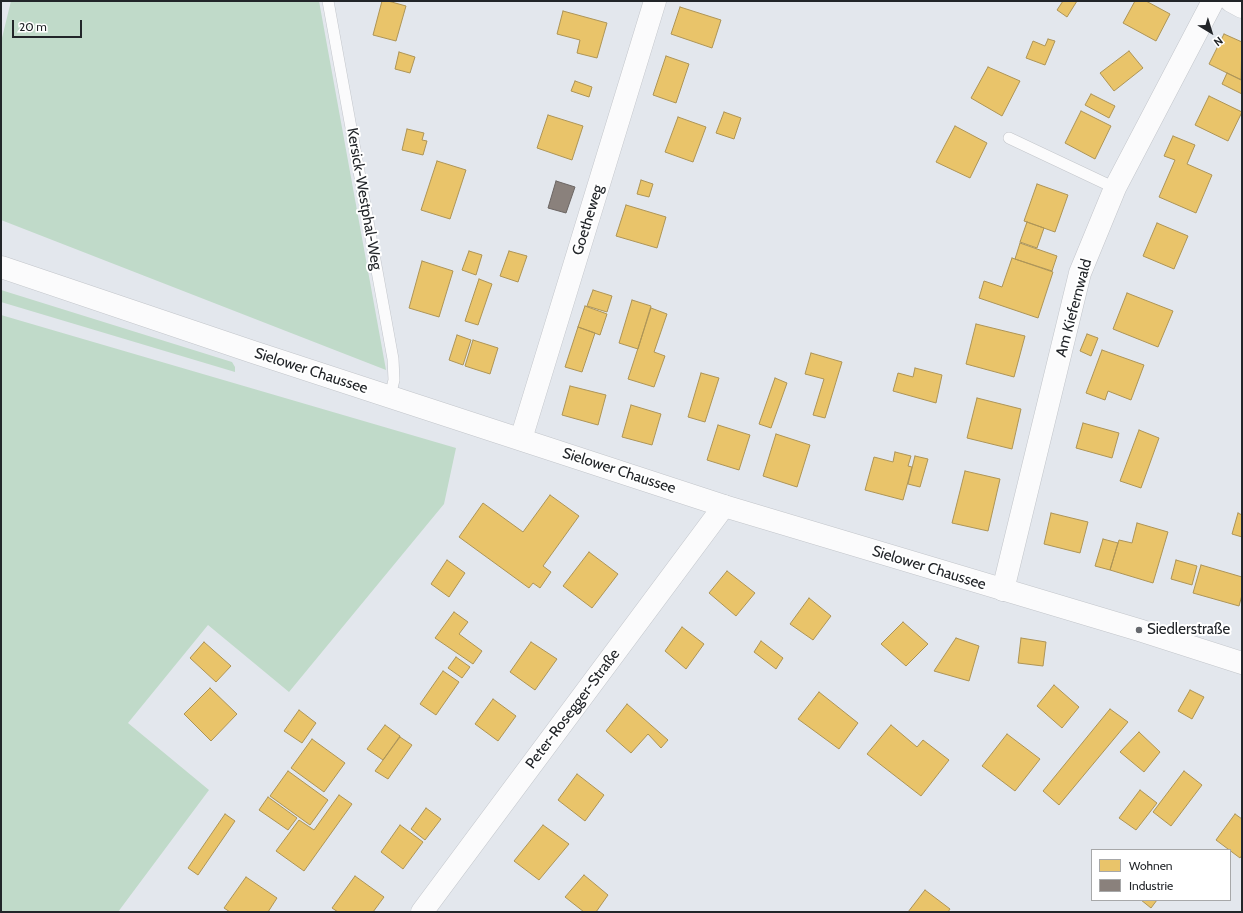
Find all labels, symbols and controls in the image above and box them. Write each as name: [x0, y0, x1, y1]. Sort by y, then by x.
scale bar: [14, 12, 84, 38]
north arrow: [1191, 12, 1231, 52]
text: 20 m: [19, 19, 47, 34]
text: N: [1211, 34, 1226, 49]
street label: Kersick-Westphal-Weg: [343, 126, 385, 272]
street label: Goetheweg: [569, 183, 607, 257]
street label: Am Kiefernwald: [1052, 257, 1096, 359]
street label: Sielower Chaussee: [252, 344, 370, 398]
street label: Sielower Chaussee: [560, 444, 678, 498]
street label: Sielower Chaussee: [870, 542, 988, 594]
place label: Siedlerstraße: [1147, 621, 1230, 639]
marker: Siedlerstraße: [1134, 625, 1144, 635]
street label: Peter-Rosegger-Straße: [522, 646, 624, 772]
legend: [1091, 849, 1231, 901]
text: Wohnen: [1129, 858, 1173, 873]
text: Industrie: [1129, 878, 1173, 893]

